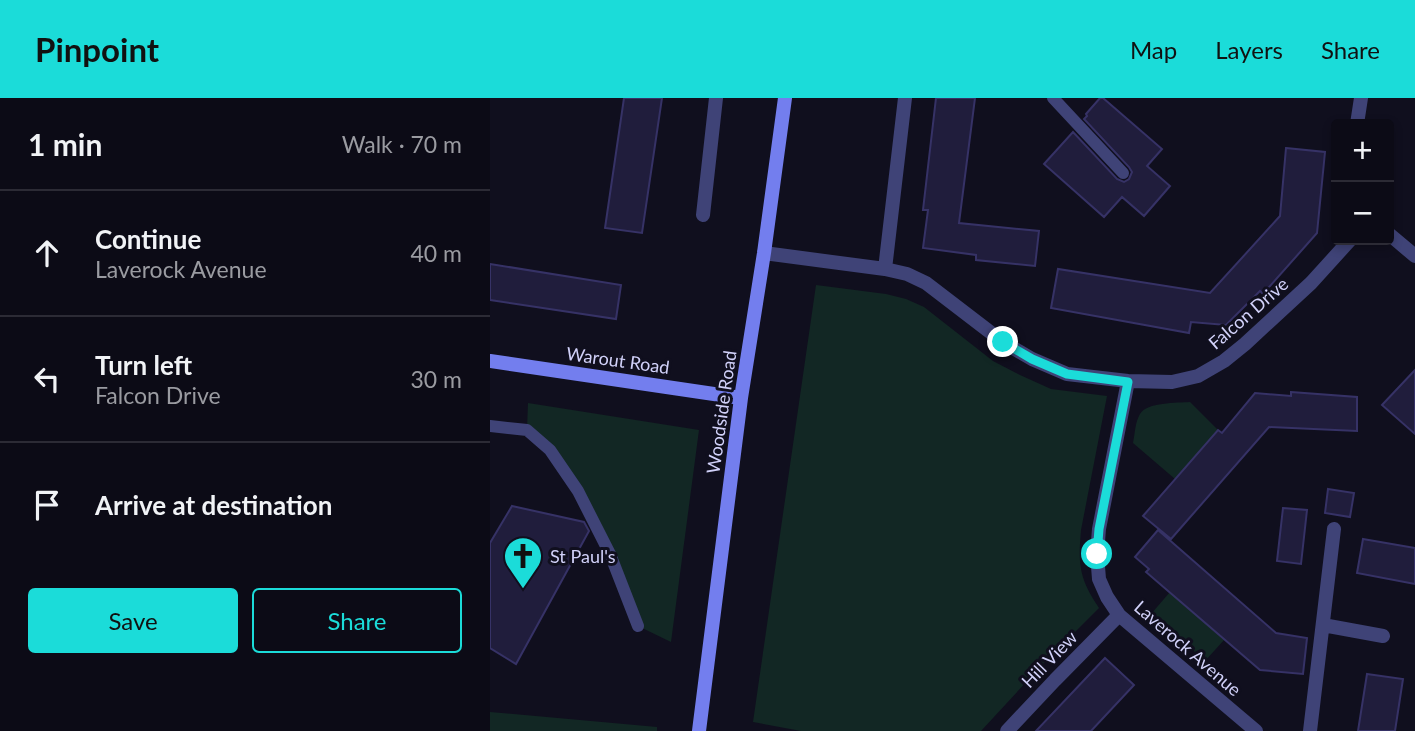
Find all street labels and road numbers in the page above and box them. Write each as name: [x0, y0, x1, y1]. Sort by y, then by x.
street label: Falcon Drive: [1204, 272, 1292, 354]
street label: Warout Road: [565, 342, 671, 378]
street label: Woodside Road: [701, 349, 741, 475]
street label: Laverock Avenue: [1130, 596, 1246, 700]
street label: Hill View: [1017, 626, 1081, 692]

